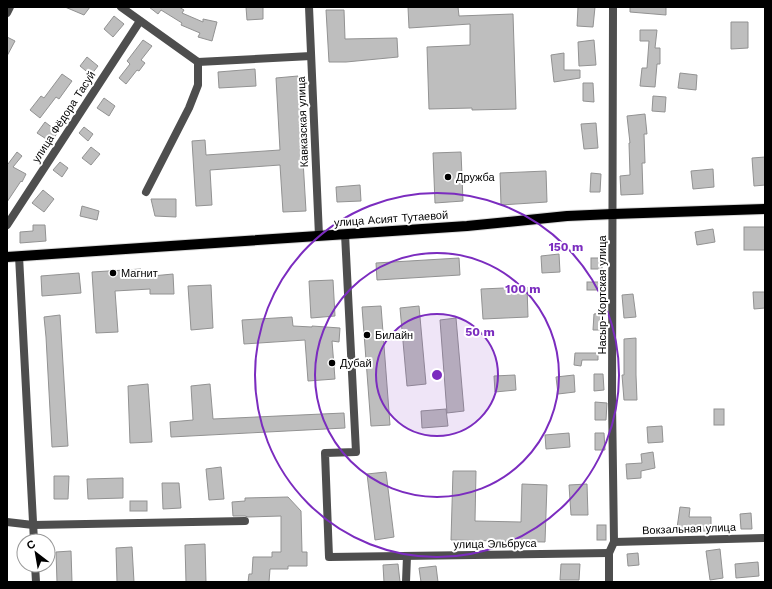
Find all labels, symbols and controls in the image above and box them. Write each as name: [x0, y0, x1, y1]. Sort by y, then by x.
street label: улица Фёдора Тасуй: [30, 69, 98, 165]
street label: Кавказская улица: [295, 75, 311, 168]
place label: Дружба: [456, 171, 496, 184]
marker: Дружба: [443, 172, 453, 182]
street label: улица Асият Тутаевой: [333, 209, 449, 229]
street label: Насыр-Кортская улица: [596, 235, 609, 355]
text: 150 m: [549, 240, 583, 254]
place label: Магнит: [121, 267, 158, 280]
marker: Магнит: [108, 268, 118, 278]
text: 100 m: [505, 282, 541, 296]
text: 50 m: [465, 325, 495, 339]
place label: Билайн: [375, 329, 413, 342]
marker: Билайн: [362, 330, 372, 340]
place label: Дубай: [340, 357, 372, 370]
marker: Дубай: [327, 358, 337, 368]
centre of rings: [430, 368, 444, 382]
street label: Вокзальная улица: [642, 521, 737, 537]
north arrow: [16, 533, 56, 573]
text: С: [24, 537, 38, 552]
street label: улица Эльбруса: [453, 537, 537, 551]

